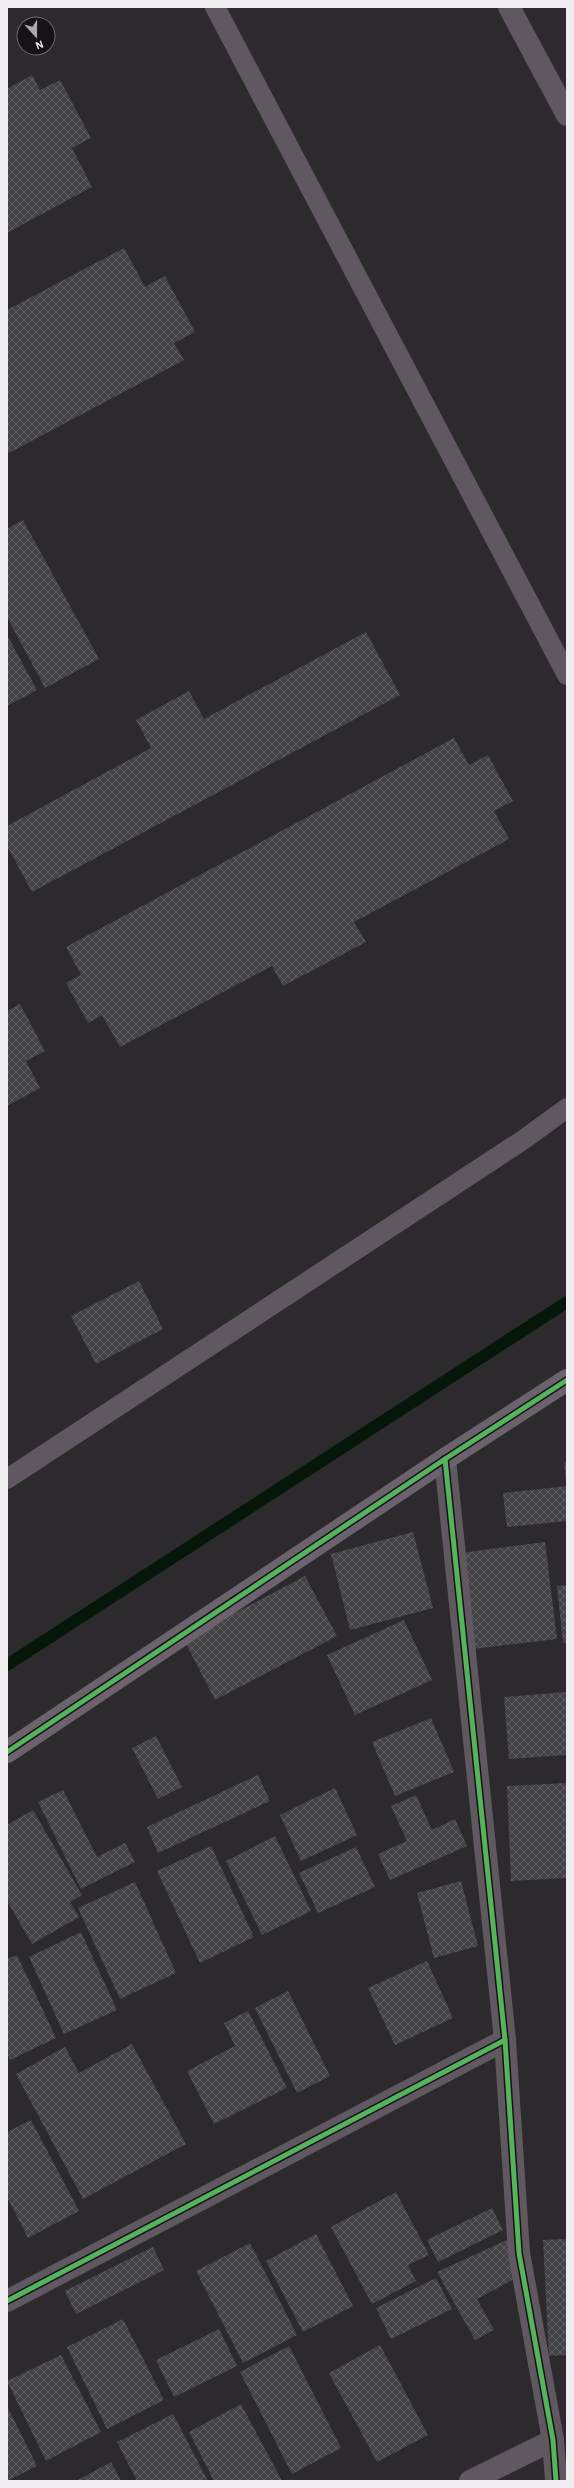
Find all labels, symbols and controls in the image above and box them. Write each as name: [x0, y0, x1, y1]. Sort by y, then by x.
north arrow: [16, 16, 56, 56]
text: N: [34, 38, 45, 51]

